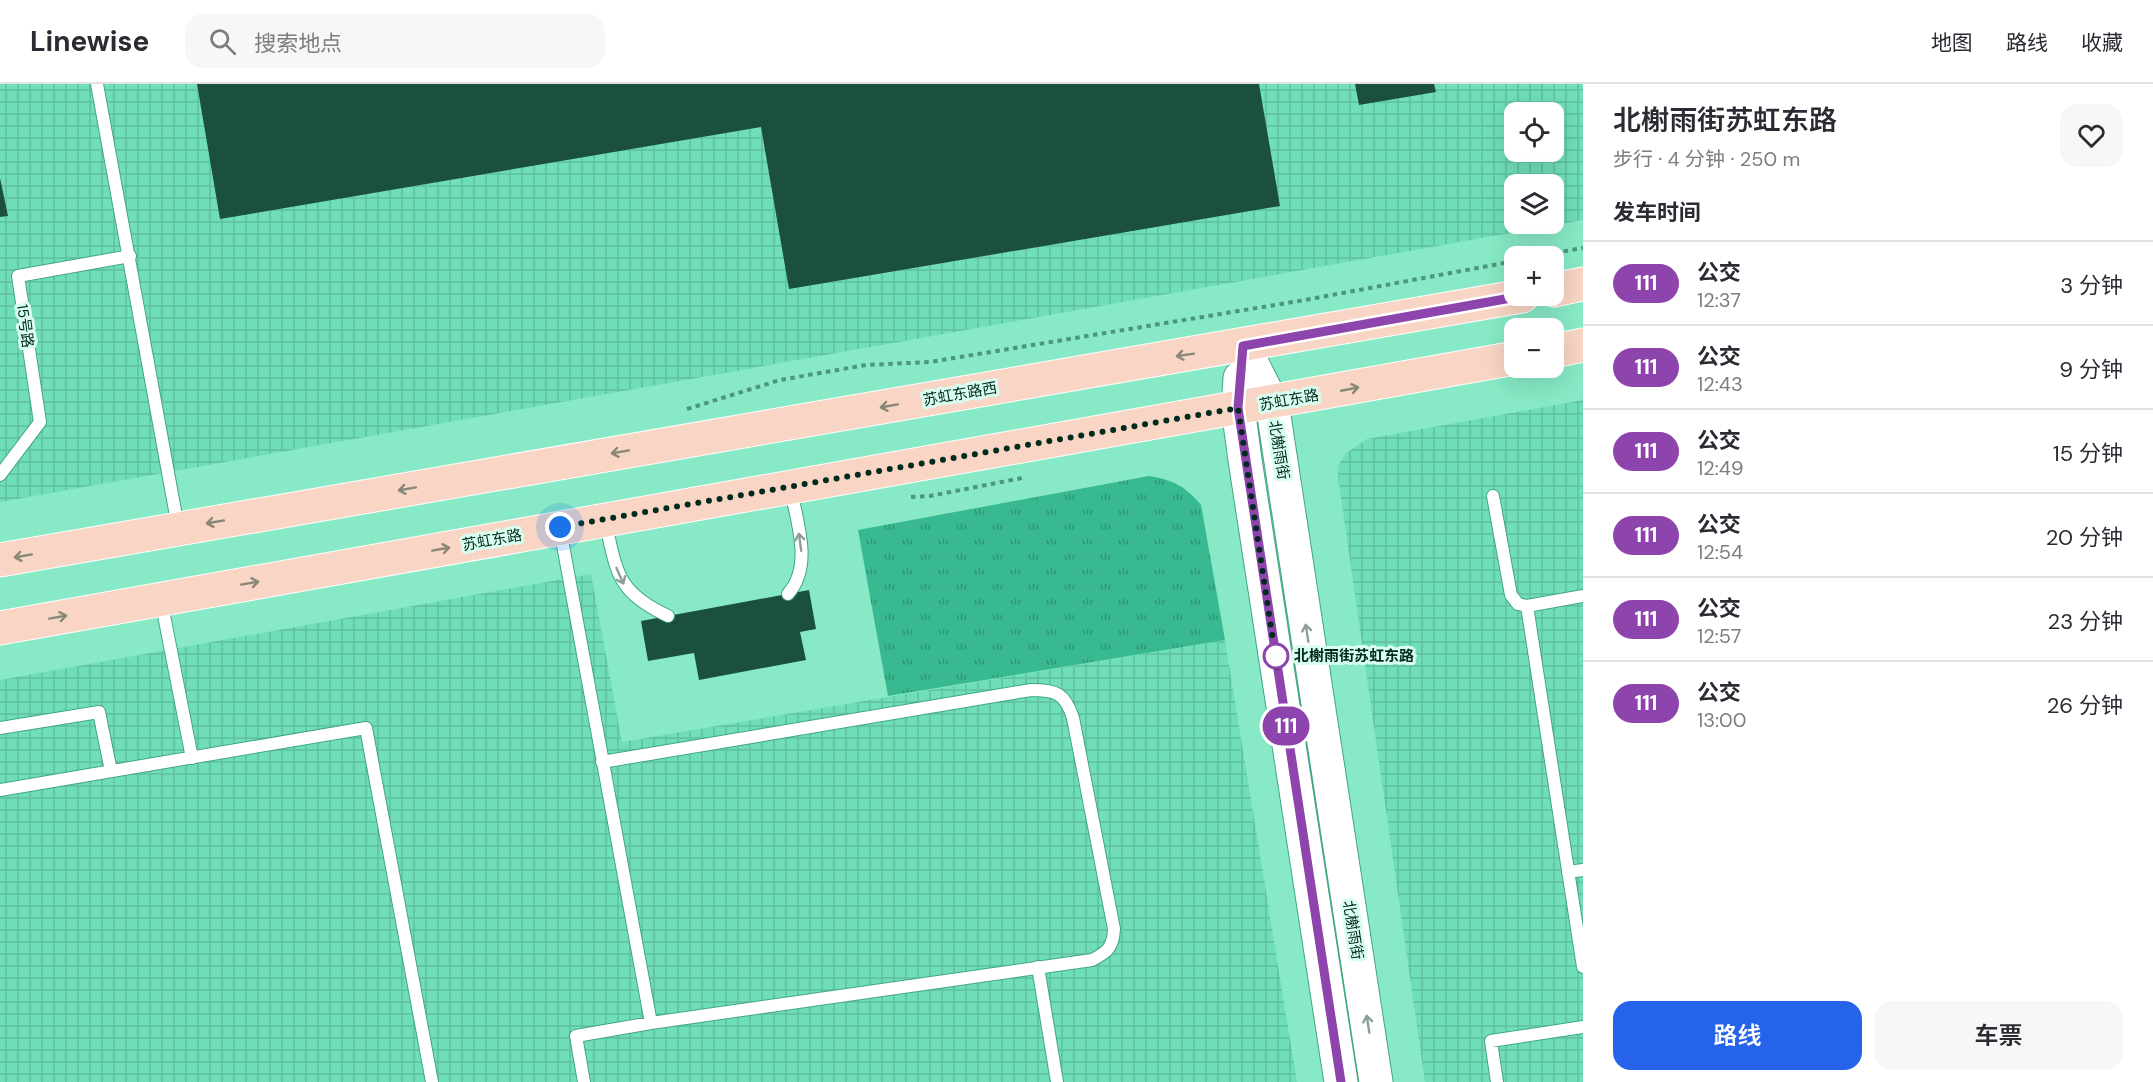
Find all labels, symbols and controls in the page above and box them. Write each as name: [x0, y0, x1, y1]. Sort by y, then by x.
search box: [185, 14, 605, 68]
text: Linewise: [30, 23, 149, 60]
icon: search: [206, 25, 239, 58]
text: 搜索地点: [254, 29, 342, 58]
text: 地图: [1931, 29, 1973, 57]
text: 路线: [2006, 29, 2048, 57]
text: 收藏: [2081, 29, 2123, 57]
map controls: [1504, 102, 1564, 378]
button: locate: [1504, 102, 1564, 162]
text: 北榭雨街苏虹东路: [1613, 102, 1837, 139]
button: heart: [2060, 104, 2123, 167]
text: 步行 · 4 分钟 · 250 m: [1613, 146, 1800, 172]
button: layers: [1504, 174, 1564, 234]
text: 发车时间: [1613, 198, 1701, 227]
button: +: [1504, 246, 1564, 306]
text: 公交: [1697, 258, 1741, 287]
text: 111: [1635, 269, 1657, 297]
text: 3 分钟: [2060, 271, 2123, 300]
text: 12:37: [1697, 287, 1741, 313]
street label: 15号路: [12, 303, 38, 349]
button: −: [1504, 318, 1564, 378]
text: 公交: [1697, 342, 1741, 371]
one-way arrow: [1176, 350, 1195, 361]
text: 111: [1635, 353, 1657, 381]
text: 9 分钟: [2059, 355, 2123, 384]
text: 12:43: [1697, 371, 1743, 397]
street label: 苏虹东路西: [921, 378, 999, 410]
one-way arrow: [1340, 383, 1360, 394]
street label: 苏虹东路: [1258, 385, 1320, 415]
one-way arrow: [880, 401, 900, 412]
street label: 北榭雨街: [1264, 419, 1294, 481]
text: 公交: [1697, 426, 1741, 455]
text: 111: [1635, 437, 1657, 465]
text: 15 分钟: [2053, 439, 2123, 468]
one-way arrow: [611, 447, 631, 458]
text: 12:49: [1697, 455, 1744, 481]
one-way arrow: [398, 484, 418, 495]
text: 公交: [1697, 510, 1741, 539]
your location: [545, 512, 575, 542]
one-way arrow: [206, 517, 225, 528]
text: 111: [1635, 521, 1657, 549]
text: 20 分钟: [2046, 523, 2123, 552]
street label: 苏虹东路: [461, 525, 523, 555]
one-way arrow: [795, 532, 806, 552]
text: 12:54: [1697, 539, 1743, 565]
one-way arrow: [431, 543, 451, 554]
one-way arrow: [14, 551, 33, 562]
one-way arrow: [615, 566, 627, 584]
one-way arrow: [239, 577, 259, 588]
text: 公交: [1697, 594, 1741, 623]
text: 111: [1635, 605, 1657, 633]
text: 23 分钟: [2047, 607, 2123, 636]
one-way arrow: [47, 612, 67, 623]
one-way arrow: [1302, 623, 1313, 643]
text: 12:57: [1697, 623, 1741, 649]
marker: 北榭雨街苏虹东路: [1263, 643, 1289, 669]
place label: 北榭雨街苏虹东路: [1294, 646, 1414, 666]
text: 公交: [1697, 678, 1741, 707]
text: 111: [1635, 689, 1657, 717]
text: 26 分钟: [2047, 691, 2123, 720]
line badge: 111: [1252, 706, 1320, 746]
text: 13:00: [1697, 707, 1746, 733]
text: 111: [1275, 712, 1297, 740]
street label: 北榭雨街: [1338, 899, 1368, 961]
button: 路线: [1613, 1001, 1862, 1070]
button: 车票: [1874, 1001, 2123, 1070]
one-way arrow: [1362, 1015, 1373, 1035]

